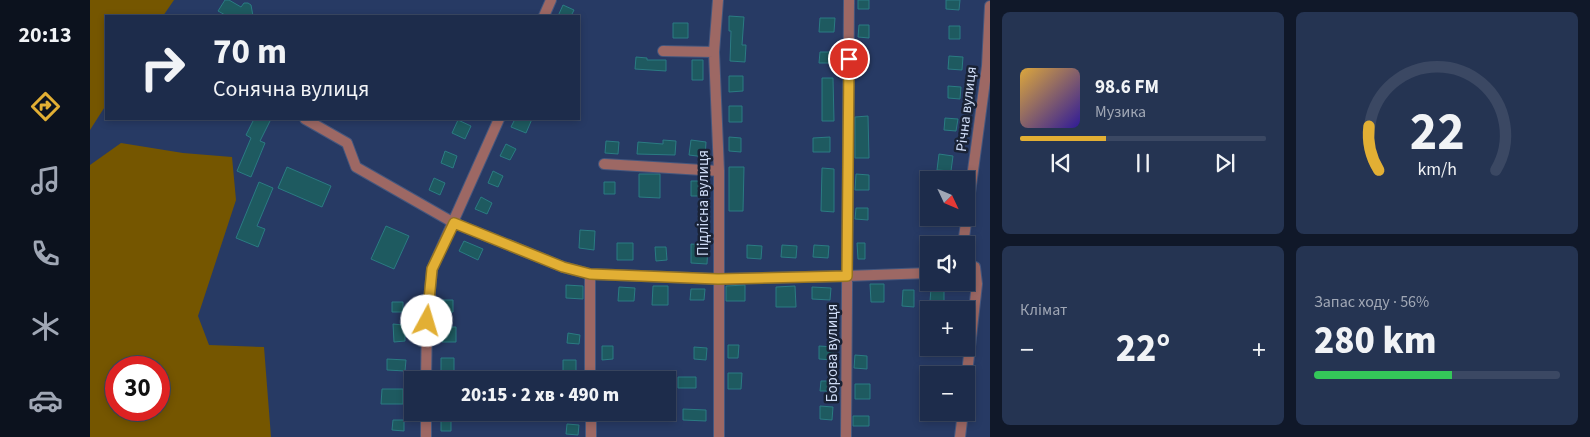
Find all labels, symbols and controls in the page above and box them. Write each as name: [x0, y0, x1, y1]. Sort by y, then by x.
text: 20:13: [18, 19, 72, 51]
text: 70 m: [213, 27, 287, 77]
icon: right: [130, 35, 195, 100]
pin: [828, 38, 870, 80]
icon: arrive: [835, 45, 863, 73]
street label: Річна вулиця: [951, 65, 982, 153]
text: Сонячна вулиця: [213, 73, 369, 105]
text: 98.6 FM: [1095, 74, 1159, 101]
icon: directions: [28, 89, 63, 124]
text: 22: [1410, 96, 1464, 170]
text: Музика: [1095, 101, 1146, 123]
icon: previous: [1047, 149, 1075, 177]
icon: pause: [1129, 149, 1157, 177]
icon: next: [1211, 149, 1239, 177]
street label: Підлісна вулиця: [693, 150, 714, 256]
text: km/h: [1417, 157, 1457, 182]
icon: music: [28, 163, 63, 198]
north arrow: [920, 171, 975, 226]
map controls: [920, 171, 975, 421]
icon: phone: [28, 236, 63, 271]
button: sound: [920, 236, 975, 291]
text: Запас ходу · 56%: [1314, 291, 1429, 313]
position arrow: [400, 294, 452, 346]
text: Клімат: [1020, 299, 1067, 321]
button: +: [920, 301, 975, 356]
street label: Борова вулиця: [822, 304, 843, 402]
icon: climate: [28, 309, 63, 344]
text: 280 km: [1314, 314, 1436, 368]
text: 22°: [1116, 322, 1170, 376]
text: −: [1020, 330, 1034, 370]
text: +: [1252, 330, 1266, 370]
speed limit sign: 30: [105, 356, 170, 421]
button: −: [920, 366, 975, 421]
text: 20:15 · 2 хв · 490 m: [461, 382, 619, 409]
icon: car: [28, 383, 63, 418]

